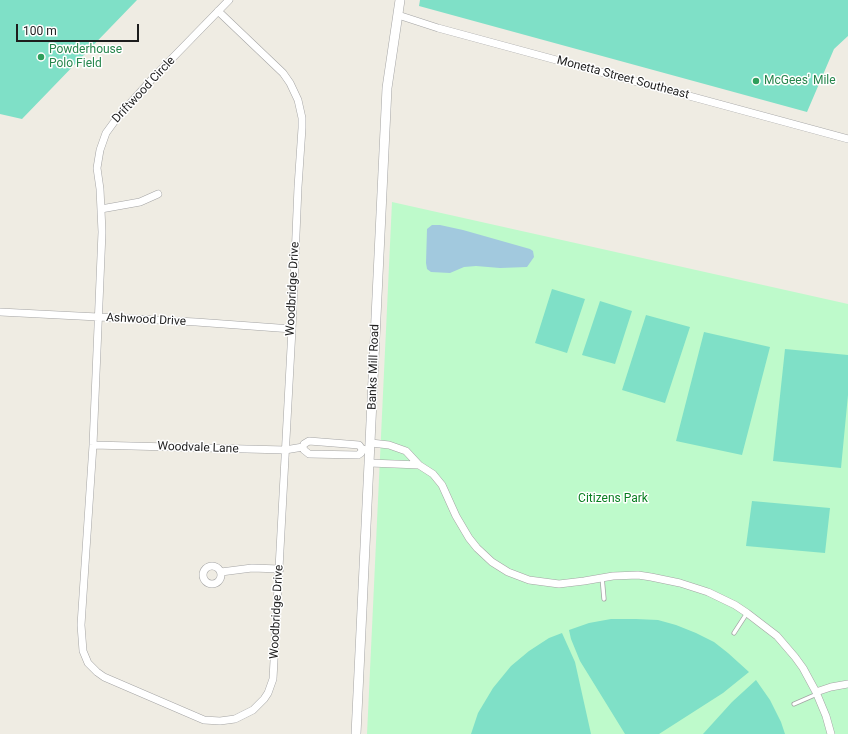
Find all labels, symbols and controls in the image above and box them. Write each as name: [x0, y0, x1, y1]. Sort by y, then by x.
scale bar: [18, 16, 141, 42]
text: 100 m: [23, 24, 57, 38]
place label: Powderhouse Polo Field: [49, 43, 122, 71]
marker: Powderhouse Polo Field: [36, 52, 46, 62]
street label: Monetta Street Southeast: [555, 53, 691, 103]
street label: Driftwood Circle: [110, 54, 178, 126]
place label: McGees' Mile: [764, 74, 836, 88]
marker: McGees' Mile: [751, 76, 761, 86]
street label: Woodbridge Drive: [283, 241, 303, 337]
street label: Ashwood Drive: [106, 311, 186, 329]
street label: Banks Mill Road: [365, 324, 383, 410]
street label: Woodvale Lane: [157, 439, 239, 457]
park label: Citizens Park: [578, 492, 648, 506]
street label: Woodbridge Drive: [267, 564, 287, 660]

